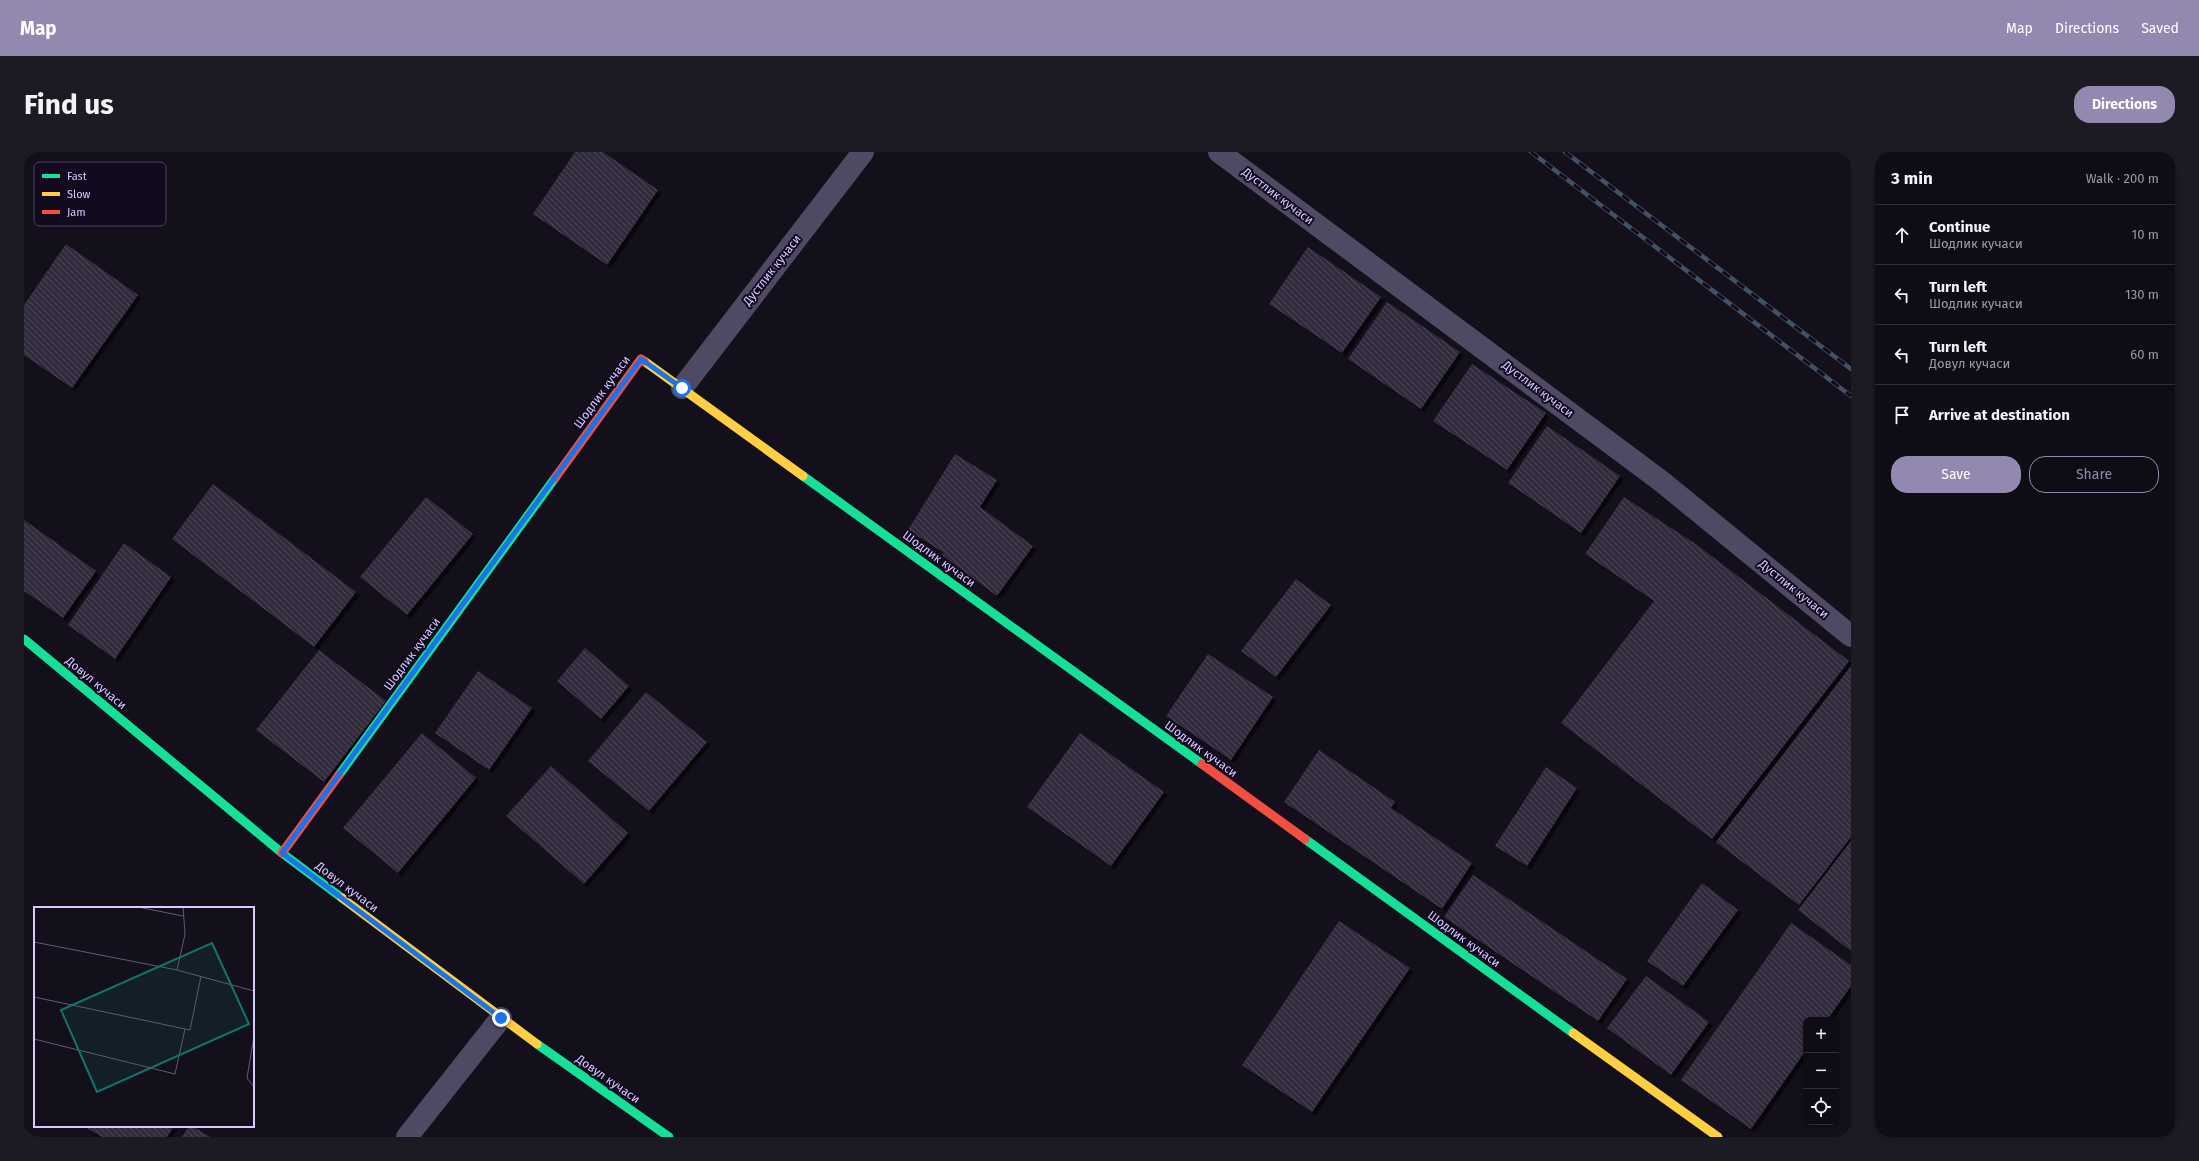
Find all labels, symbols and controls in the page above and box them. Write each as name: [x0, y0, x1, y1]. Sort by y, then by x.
text: Map: [20, 17, 57, 40]
text: Map: [2006, 20, 2033, 37]
text: Directions: [2055, 20, 2119, 37]
text: Saved: [2141, 20, 2179, 37]
button: Directions: [2074, 86, 2175, 123]
text: Find us: [24, 88, 114, 121]
legend: [34, 162, 166, 226]
street label: Дустлик кучаси: [1239, 164, 1316, 227]
text: 3 min: [1891, 168, 1933, 189]
text: Fast: [67, 170, 87, 183]
text: Walk · 200 m: [2086, 171, 2159, 186]
text: Slow: [67, 188, 91, 201]
text: Jam: [67, 206, 86, 219]
text: Continue: [1929, 218, 1990, 236]
icon: ahead: [1891, 224, 1913, 246]
text: 10 m: [2132, 227, 2159, 242]
street label: Дустлик кучаси: [740, 232, 804, 309]
text: Шодлик кучаси: [1929, 236, 2023, 251]
text: Turn left: [1929, 278, 1987, 296]
icon: left: [1891, 284, 1913, 306]
text: 130 m: [2125, 287, 2159, 302]
text: Шодлик кучаси: [1929, 296, 2023, 311]
text: Turn left: [1929, 338, 1987, 356]
icon: left: [1891, 344, 1913, 366]
text: 60 m: [2130, 347, 2159, 362]
street label: Шодлик кучаси: [571, 353, 633, 431]
text: Довул кучаси: [1929, 356, 2010, 371]
street label: Дустлик кучаси: [1499, 357, 1576, 420]
route start: [673, 379, 691, 397]
icon: arrive: [1891, 404, 1913, 426]
text: Arrive at destination: [1929, 406, 2070, 424]
button: Save: [1891, 456, 2021, 493]
button: Share: [2029, 456, 2159, 493]
street label: Шодлик кучаси: [900, 528, 978, 590]
street label: Дустлик кучаси: [1756, 556, 1832, 621]
street label: Шодлик кучаси: [381, 615, 443, 693]
street label: Довул кучаси: [62, 653, 129, 712]
street label: Шодлик кучаси: [1162, 718, 1240, 780]
street label: Довул кучаси: [312, 858, 381, 915]
inset map: [34, 907, 254, 1127]
street label: Шодлик кучаси: [1425, 908, 1503, 970]
route end: [492, 1009, 510, 1027]
map controls: [1803, 1017, 1839, 1125]
button: +: [1803, 1017, 1839, 1053]
street label: Довул кучаси: [572, 1051, 643, 1106]
button: −: [1803, 1053, 1839, 1089]
button: locate: [1803, 1089, 1839, 1125]

